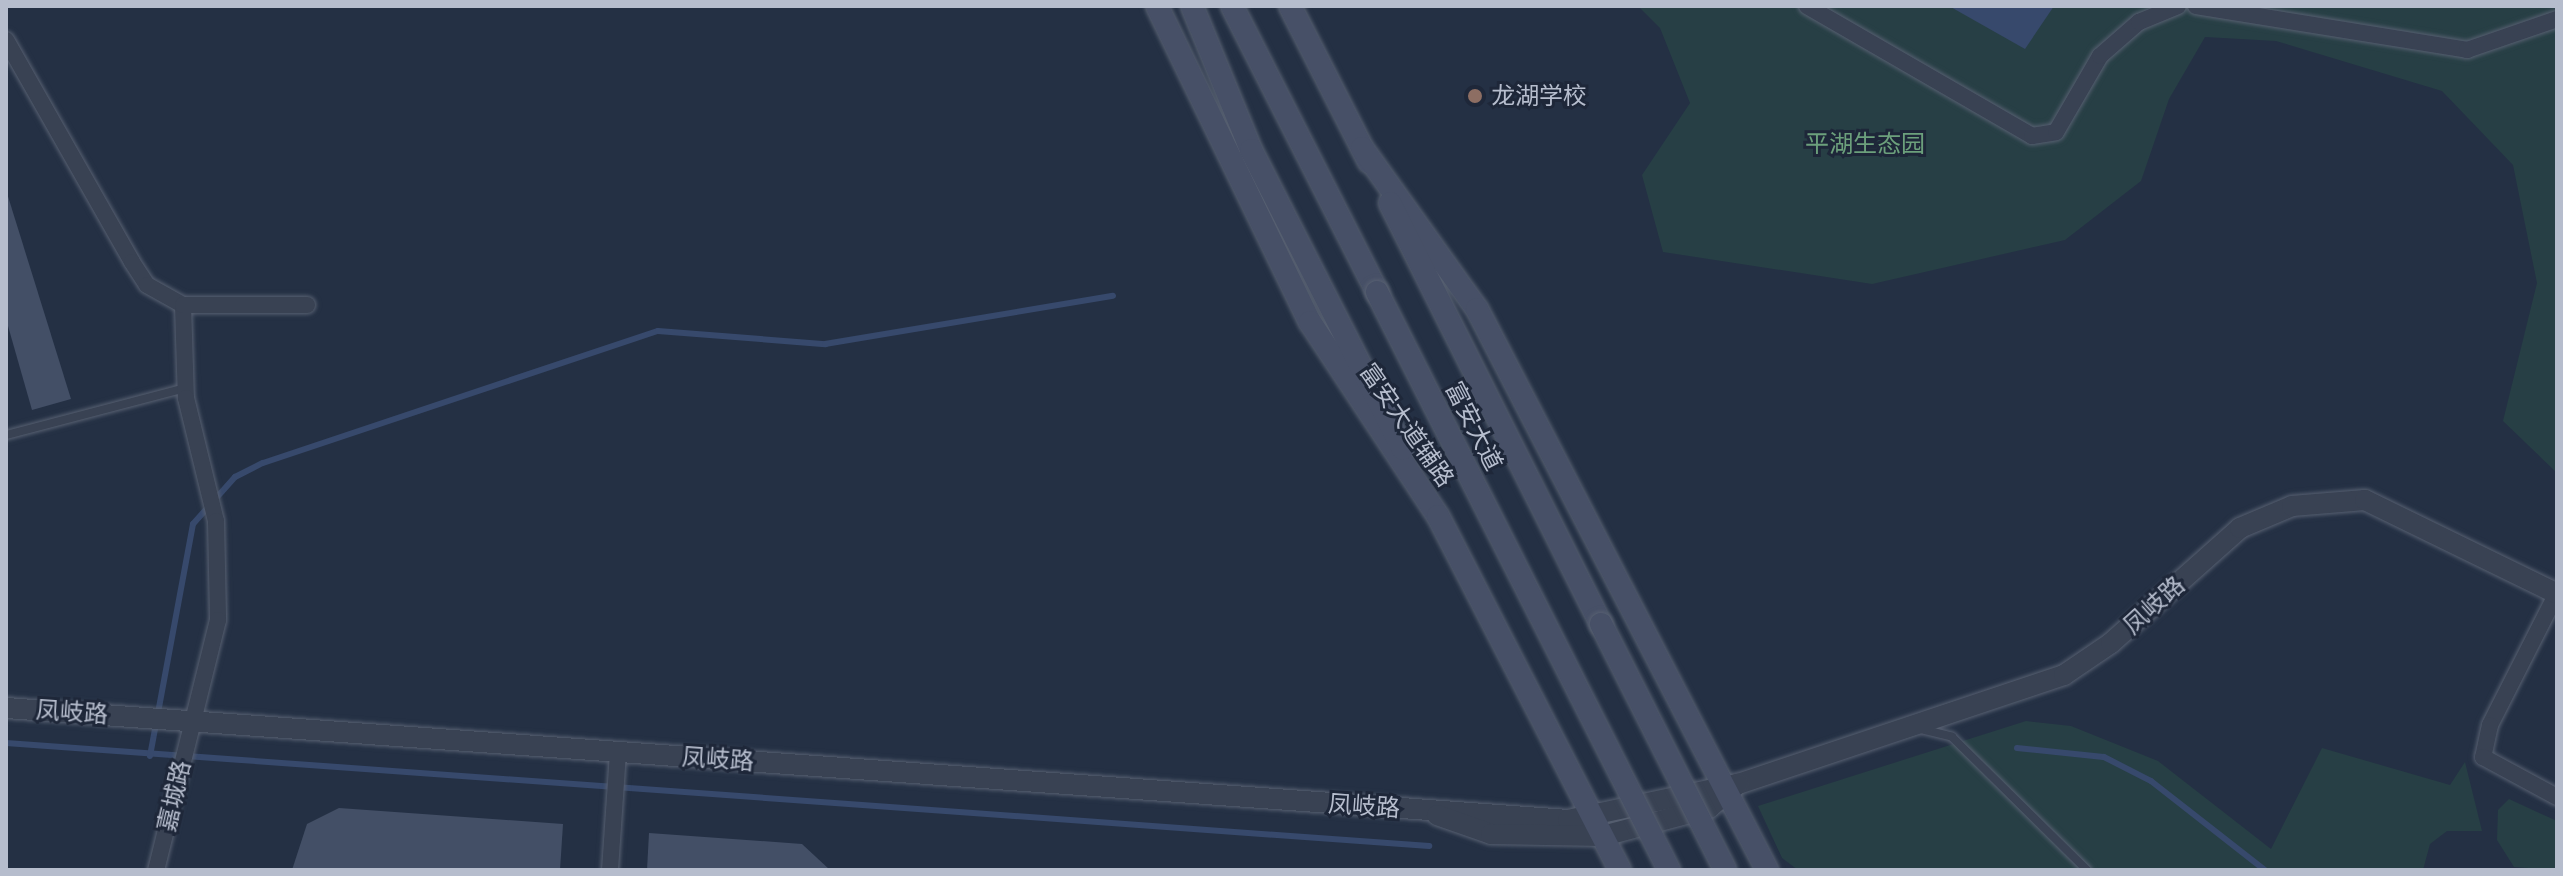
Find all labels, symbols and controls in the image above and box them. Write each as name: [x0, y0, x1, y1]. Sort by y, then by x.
place label: 龙湖学校: [1491, 82, 1587, 110]
marker: 龙湖学校: [1466, 87, 1484, 105]
park label: 平湖生态园: [1805, 130, 1925, 158]
street label: 富安大道辅路: [1354, 358, 1460, 492]
street label: 富安大道: [1439, 377, 1509, 475]
street label: 凤岐路: [2118, 570, 2190, 640]
street label: 凤岐路: [35, 695, 109, 729]
street label: 凤岐路: [681, 742, 755, 776]
street label: 嘉城路: [152, 758, 196, 834]
street label: 凤岐路: [1327, 789, 1401, 823]

